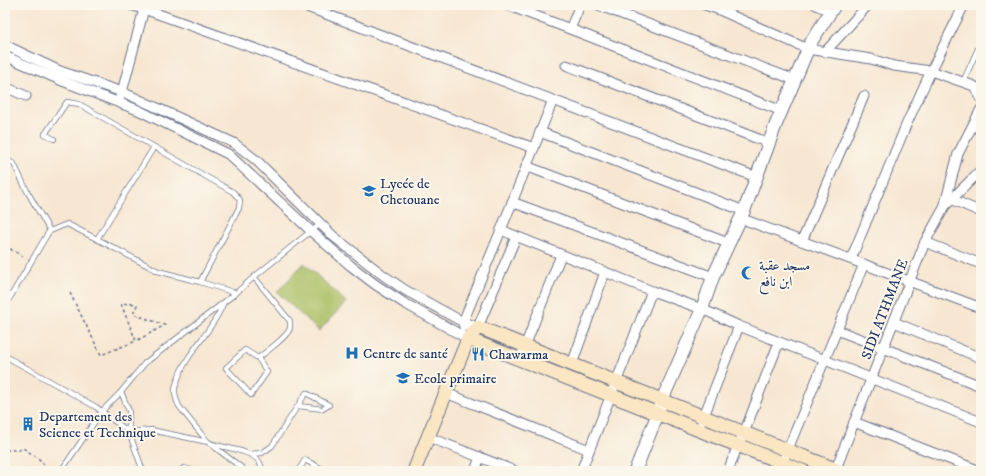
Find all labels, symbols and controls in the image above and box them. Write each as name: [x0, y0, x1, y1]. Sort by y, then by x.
place label: Lycée de Chetouane: [380, 175, 440, 209]
school or university icon: Lycée de Chetouane: [361, 183, 377, 199]
street label: SIDI ATHMANE: [858, 256, 912, 362]
place label: مسجد عقبة ابن نافع: [759, 257, 810, 295]
mosque icon: مسجد عقبة ابن نافع: [740, 265, 756, 281]
hospital icon: Centre de santé: [344, 345, 360, 361]
place label: Centre de santé: [363, 345, 448, 363]
restaurant icon: Chawarma: [470, 346, 486, 362]
place label: Chawarma: [489, 346, 548, 364]
school or university icon: Ecole primaire: [395, 370, 411, 386]
place label: Ecole primaire: [414, 370, 497, 388]
place label: Departement des Science et Technique: [39, 408, 156, 442]
building icon: Departement des Science et Technique: [20, 416, 36, 432]

